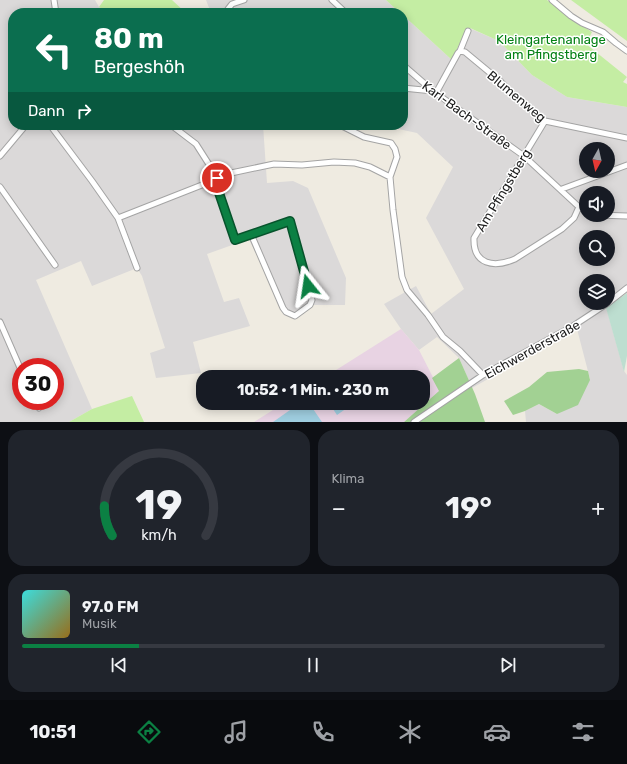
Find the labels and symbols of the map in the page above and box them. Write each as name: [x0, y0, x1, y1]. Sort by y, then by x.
park label: Kleingartenanlage am Pfingstberg: [496, 32, 606, 63]
street label: Blumenweg: [484, 68, 549, 126]
street label: Karl-Bach-Straße: [419, 78, 514, 153]
north arrow: [579, 142, 615, 178]
street label: Am Pfingstberg: [473, 146, 535, 235]
pin: [200, 161, 234, 195]
position arrow: [287, 265, 329, 307]
street label: Eichwerderstraße: [482, 317, 583, 382]
speed limit sign: 30: [12, 358, 64, 410]

